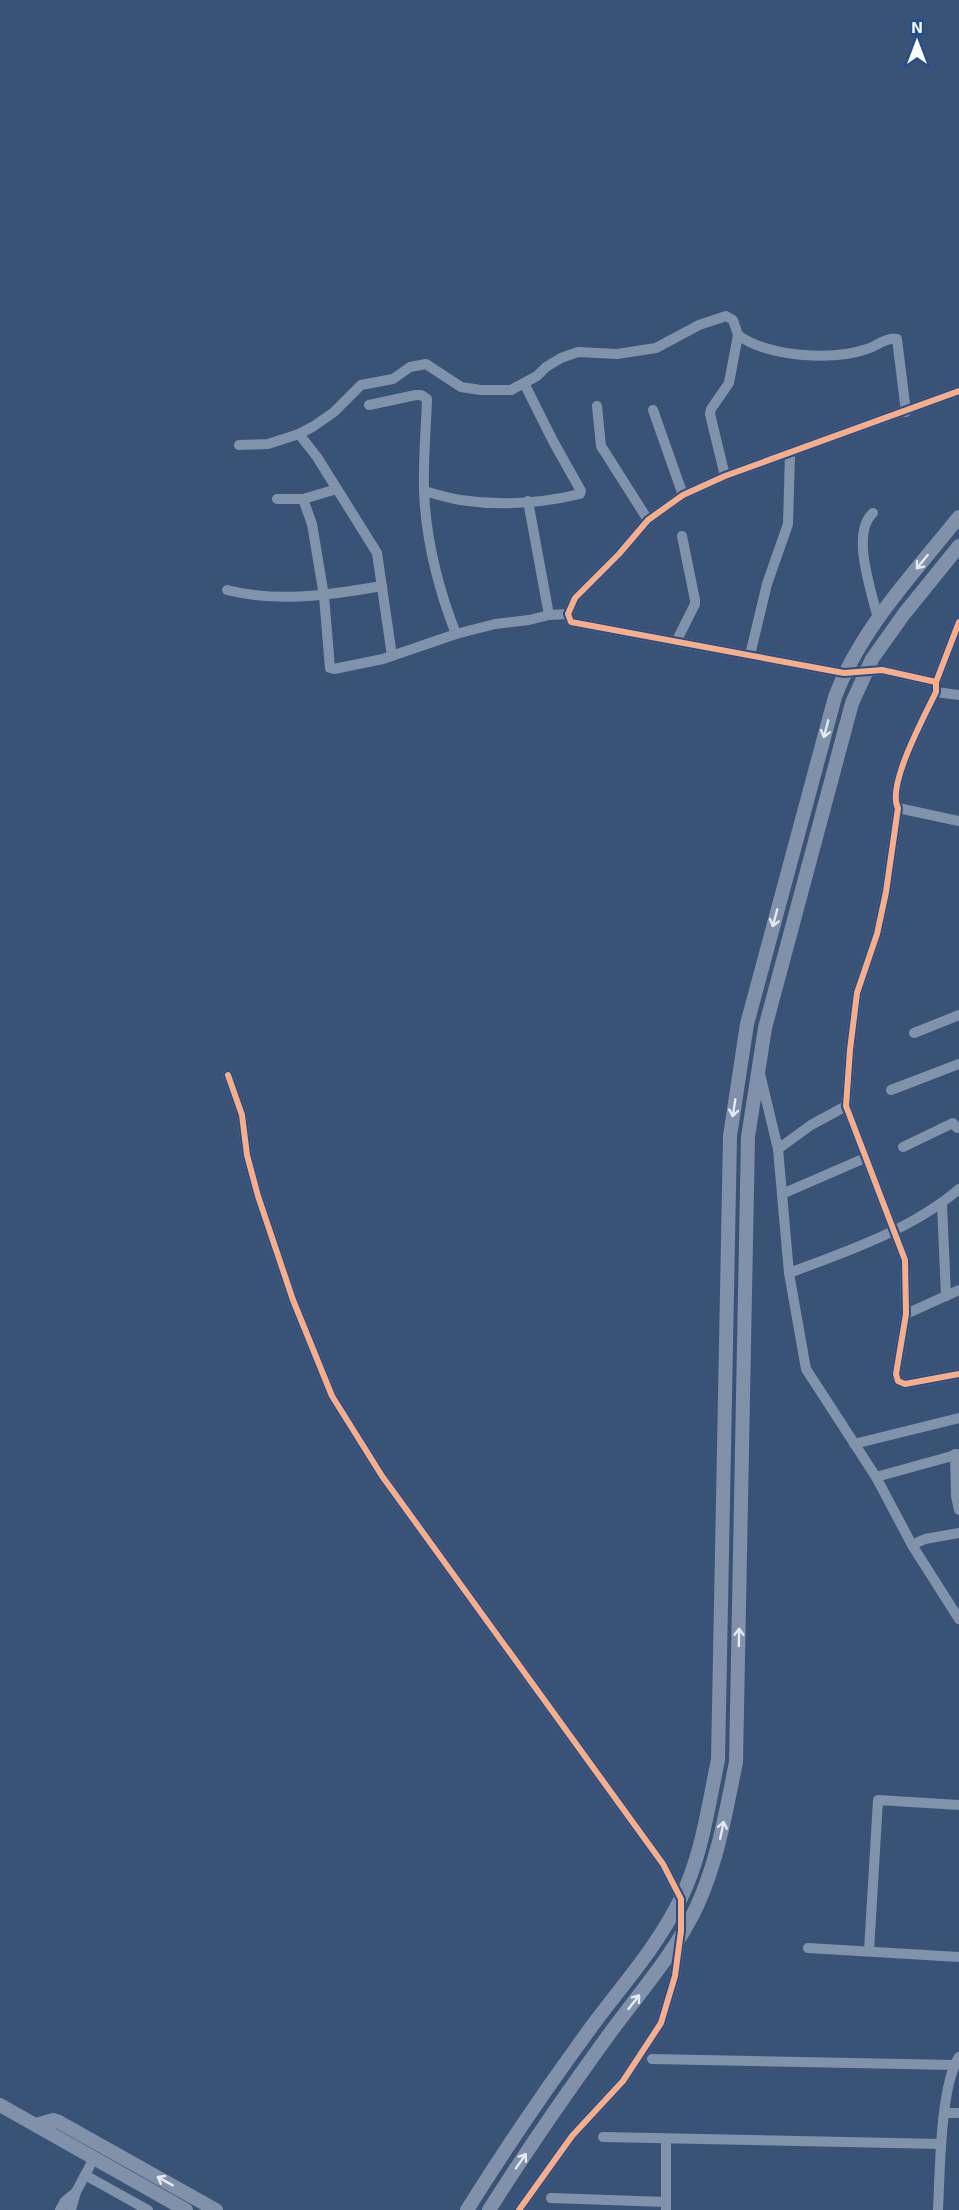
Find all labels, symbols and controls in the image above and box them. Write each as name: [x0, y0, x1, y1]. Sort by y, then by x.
north arrow: [887, 12, 947, 72]
text: N: [911, 17, 923, 36]
one-way arrow: [916, 554, 929, 570]
one-way arrow: [820, 720, 831, 739]
one-way arrow: [769, 908, 780, 927]
one-way arrow: [728, 1098, 739, 1117]
one-way arrow: [733, 1627, 745, 1647]
one-way arrow: [717, 1821, 728, 1841]
one-way arrow: [627, 1994, 640, 2010]
one-way arrow: [515, 2153, 527, 2169]
one-way arrow: [157, 2175, 174, 2187]

